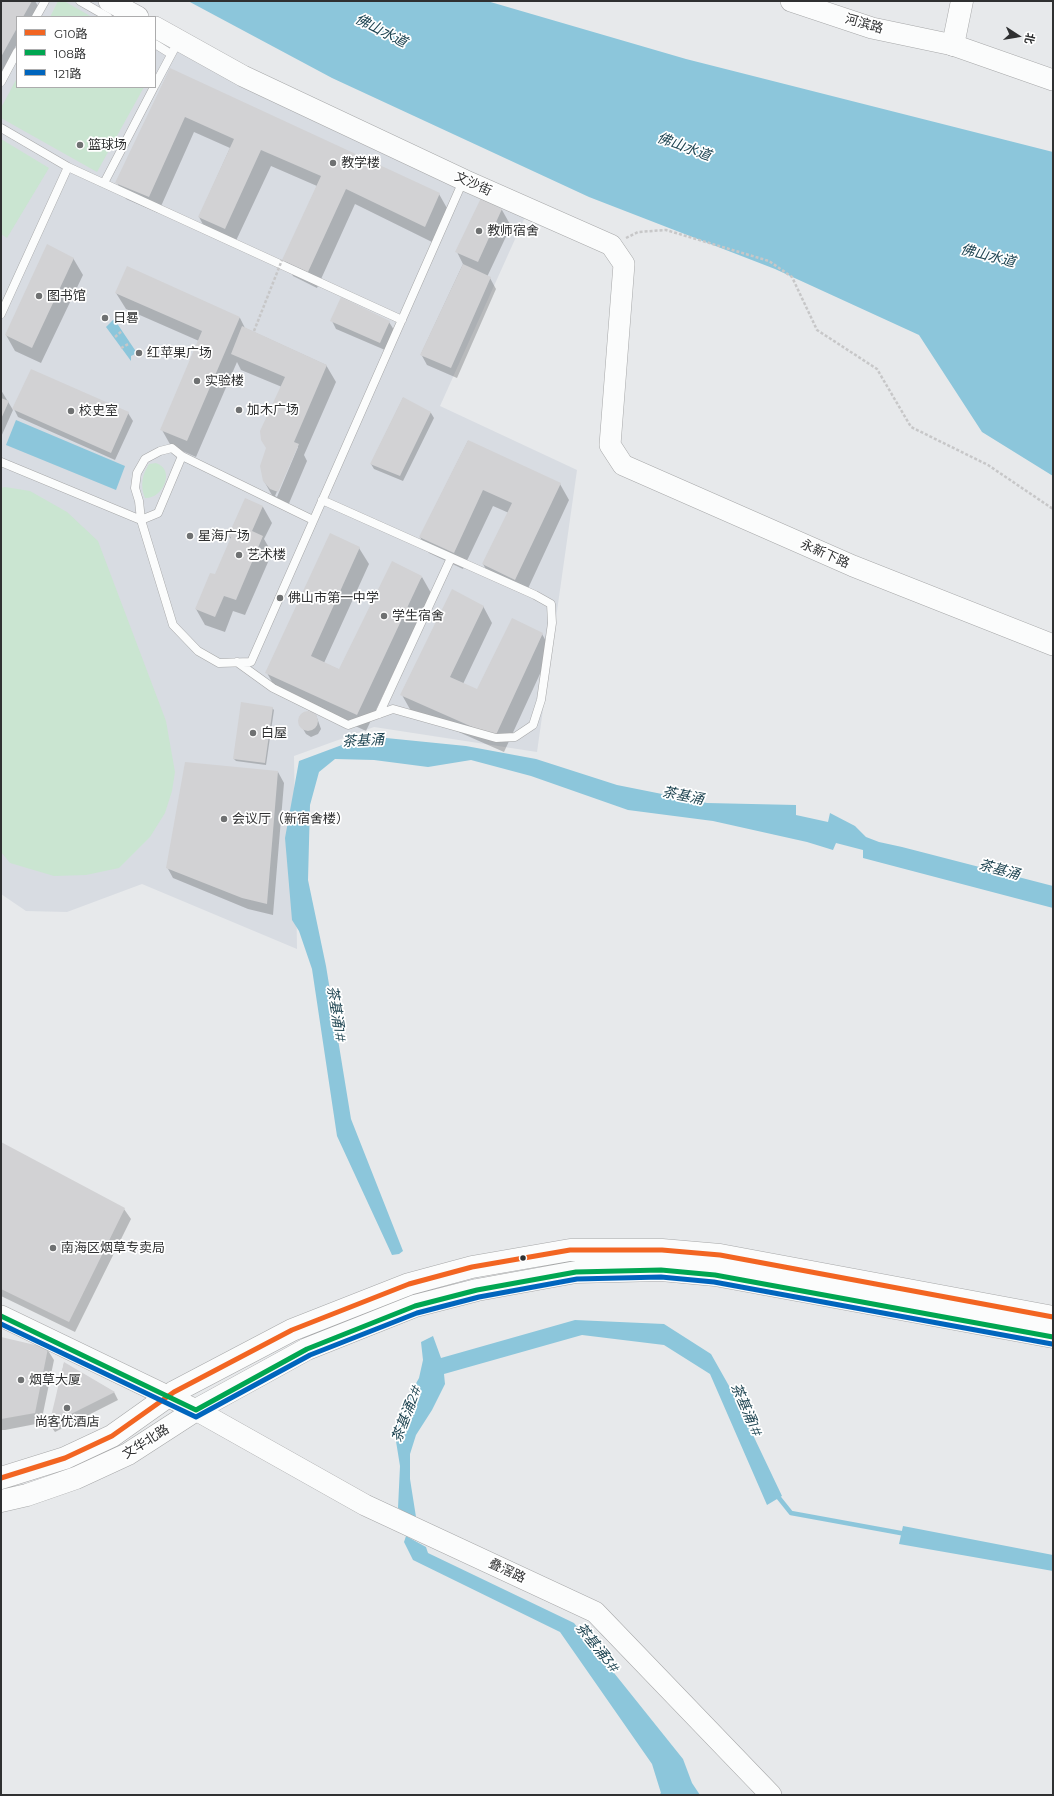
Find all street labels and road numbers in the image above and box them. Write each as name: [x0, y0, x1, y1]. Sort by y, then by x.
street label: 河滨路: [843, 11, 885, 37]
street label: 文沙街: [452, 169, 494, 199]
street label: 永新下路: [798, 536, 852, 572]
street label: 文华北路: [120, 1422, 172, 1462]
street label: 叠滘路: [486, 1556, 528, 1586]

